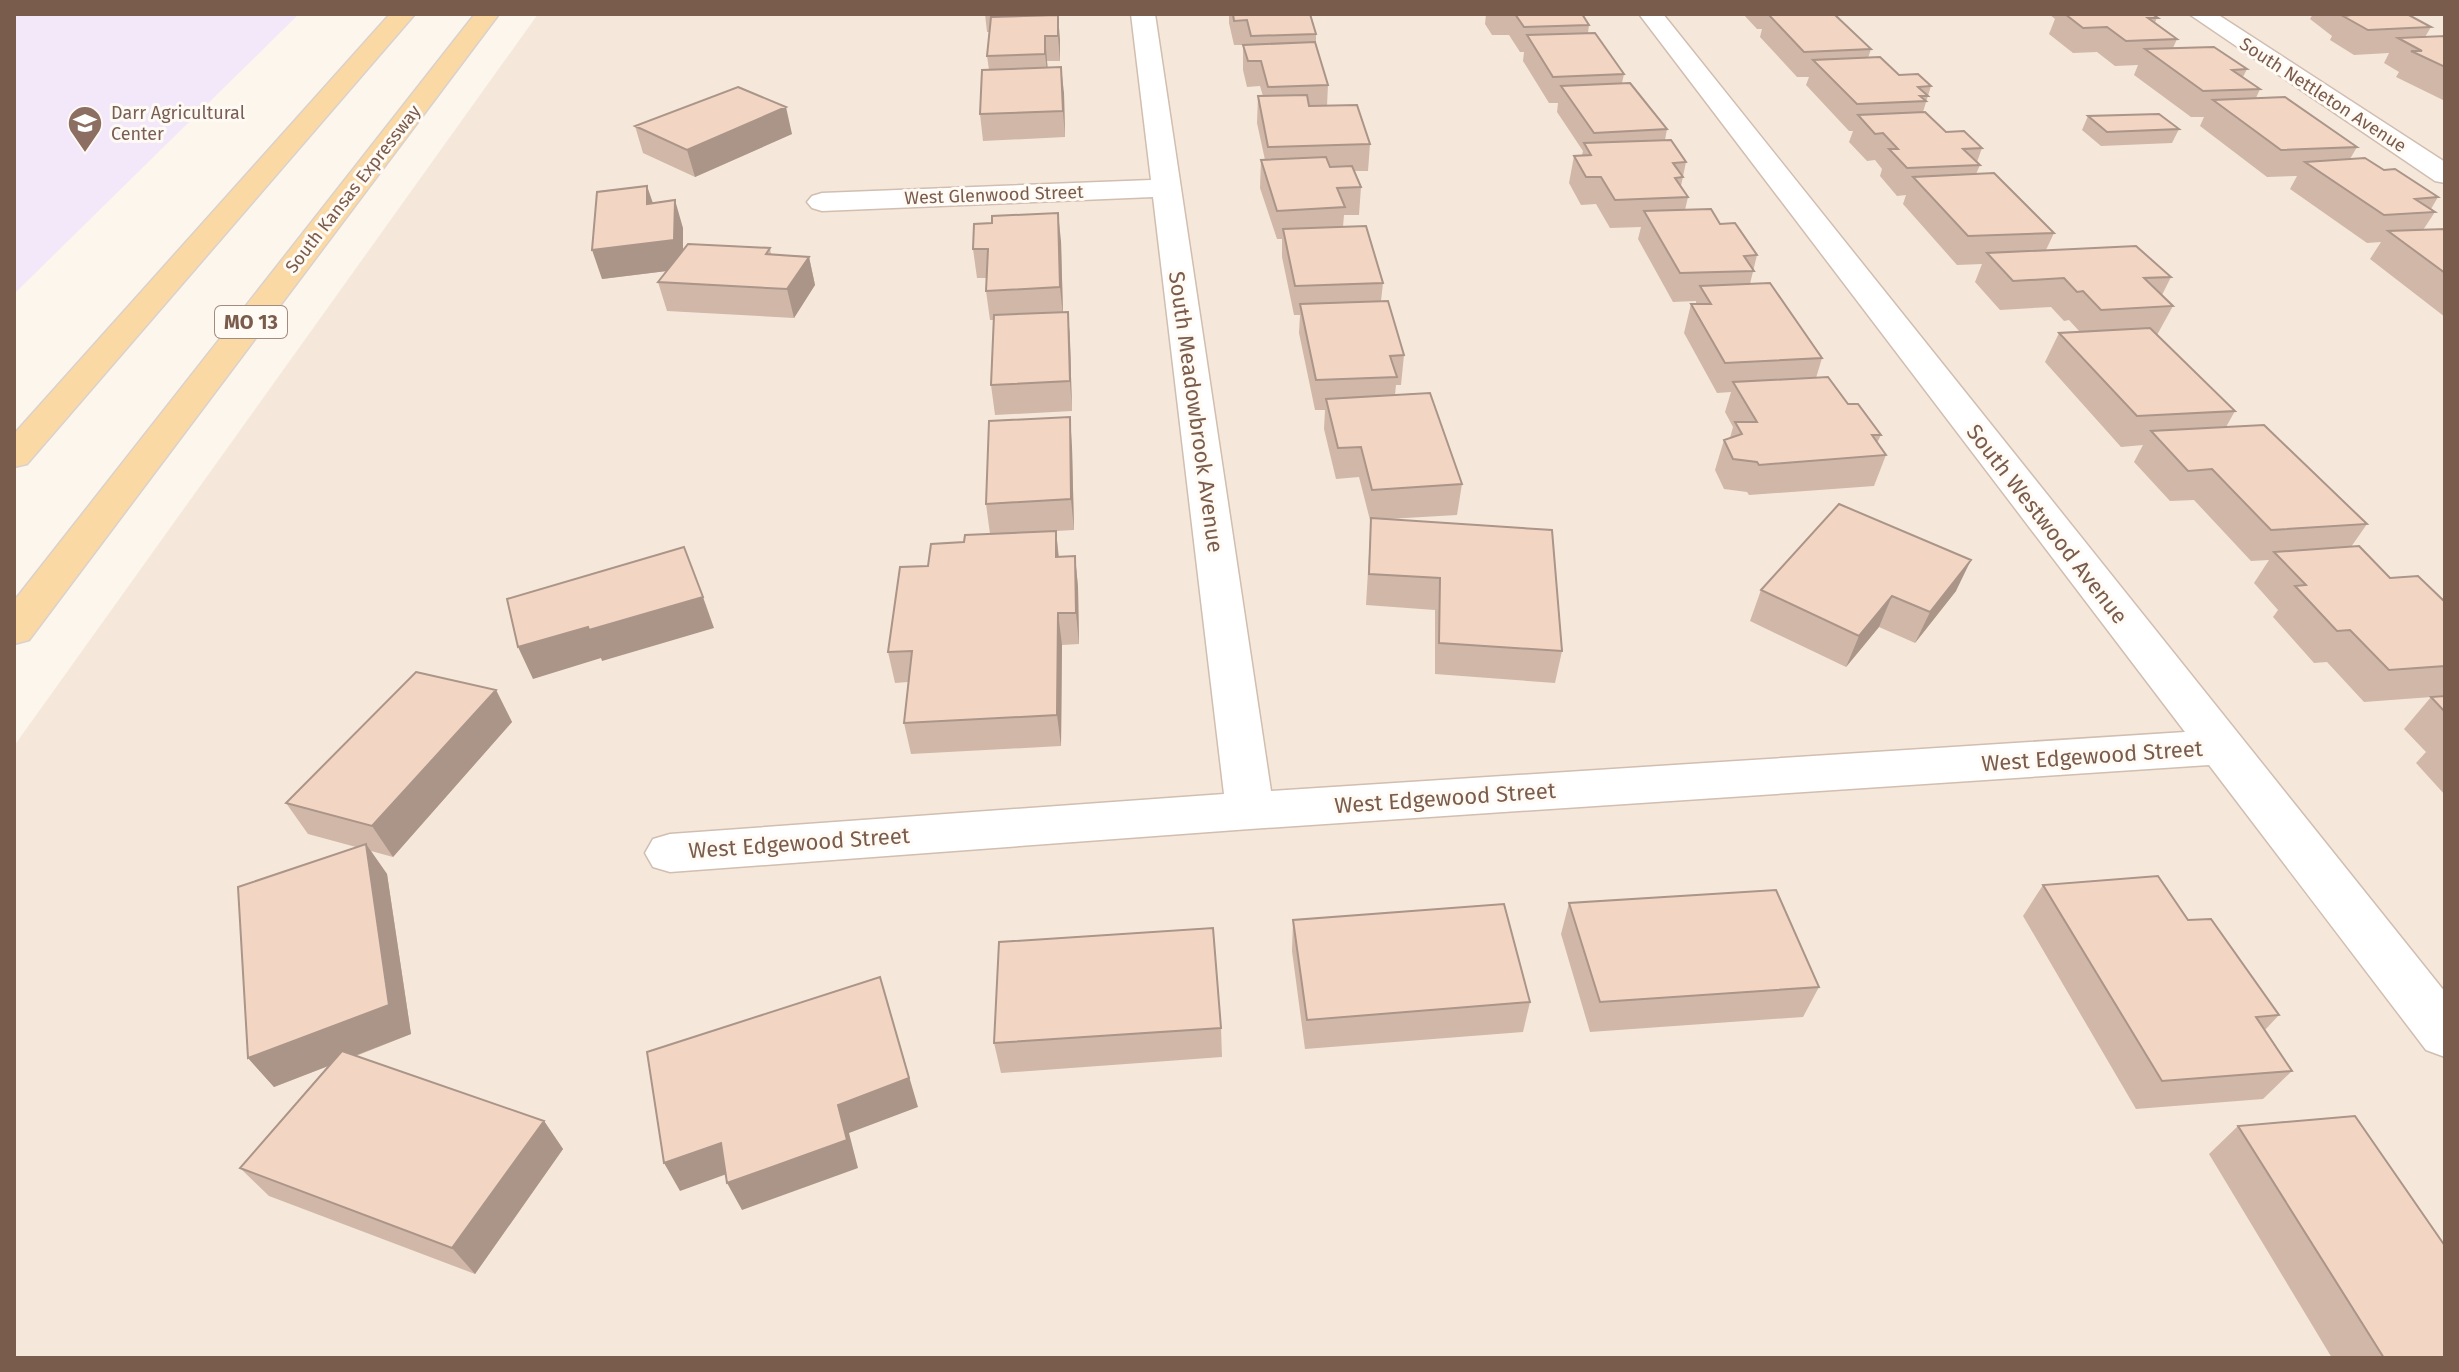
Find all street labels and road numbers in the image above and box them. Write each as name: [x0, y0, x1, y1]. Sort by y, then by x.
street label: South Nettleton Avenue: [2236, 33, 2410, 157]
street label: South Kansas Expressway: [281, 100, 426, 277]
street label: West Glenwood Street: [904, 181, 1085, 209]
street label: South Meadowbrook Avenue: [1163, 270, 1229, 554]
road number: MO 13: [215, 306, 287, 338]
street label: South Westwood Avenue: [1961, 419, 2133, 629]
street label: West Edgewood Street: [1980, 735, 2204, 777]
street label: West Edgewood Street: [1333, 777, 1557, 819]
street label: West Edgewood Street: [687, 822, 911, 864]

